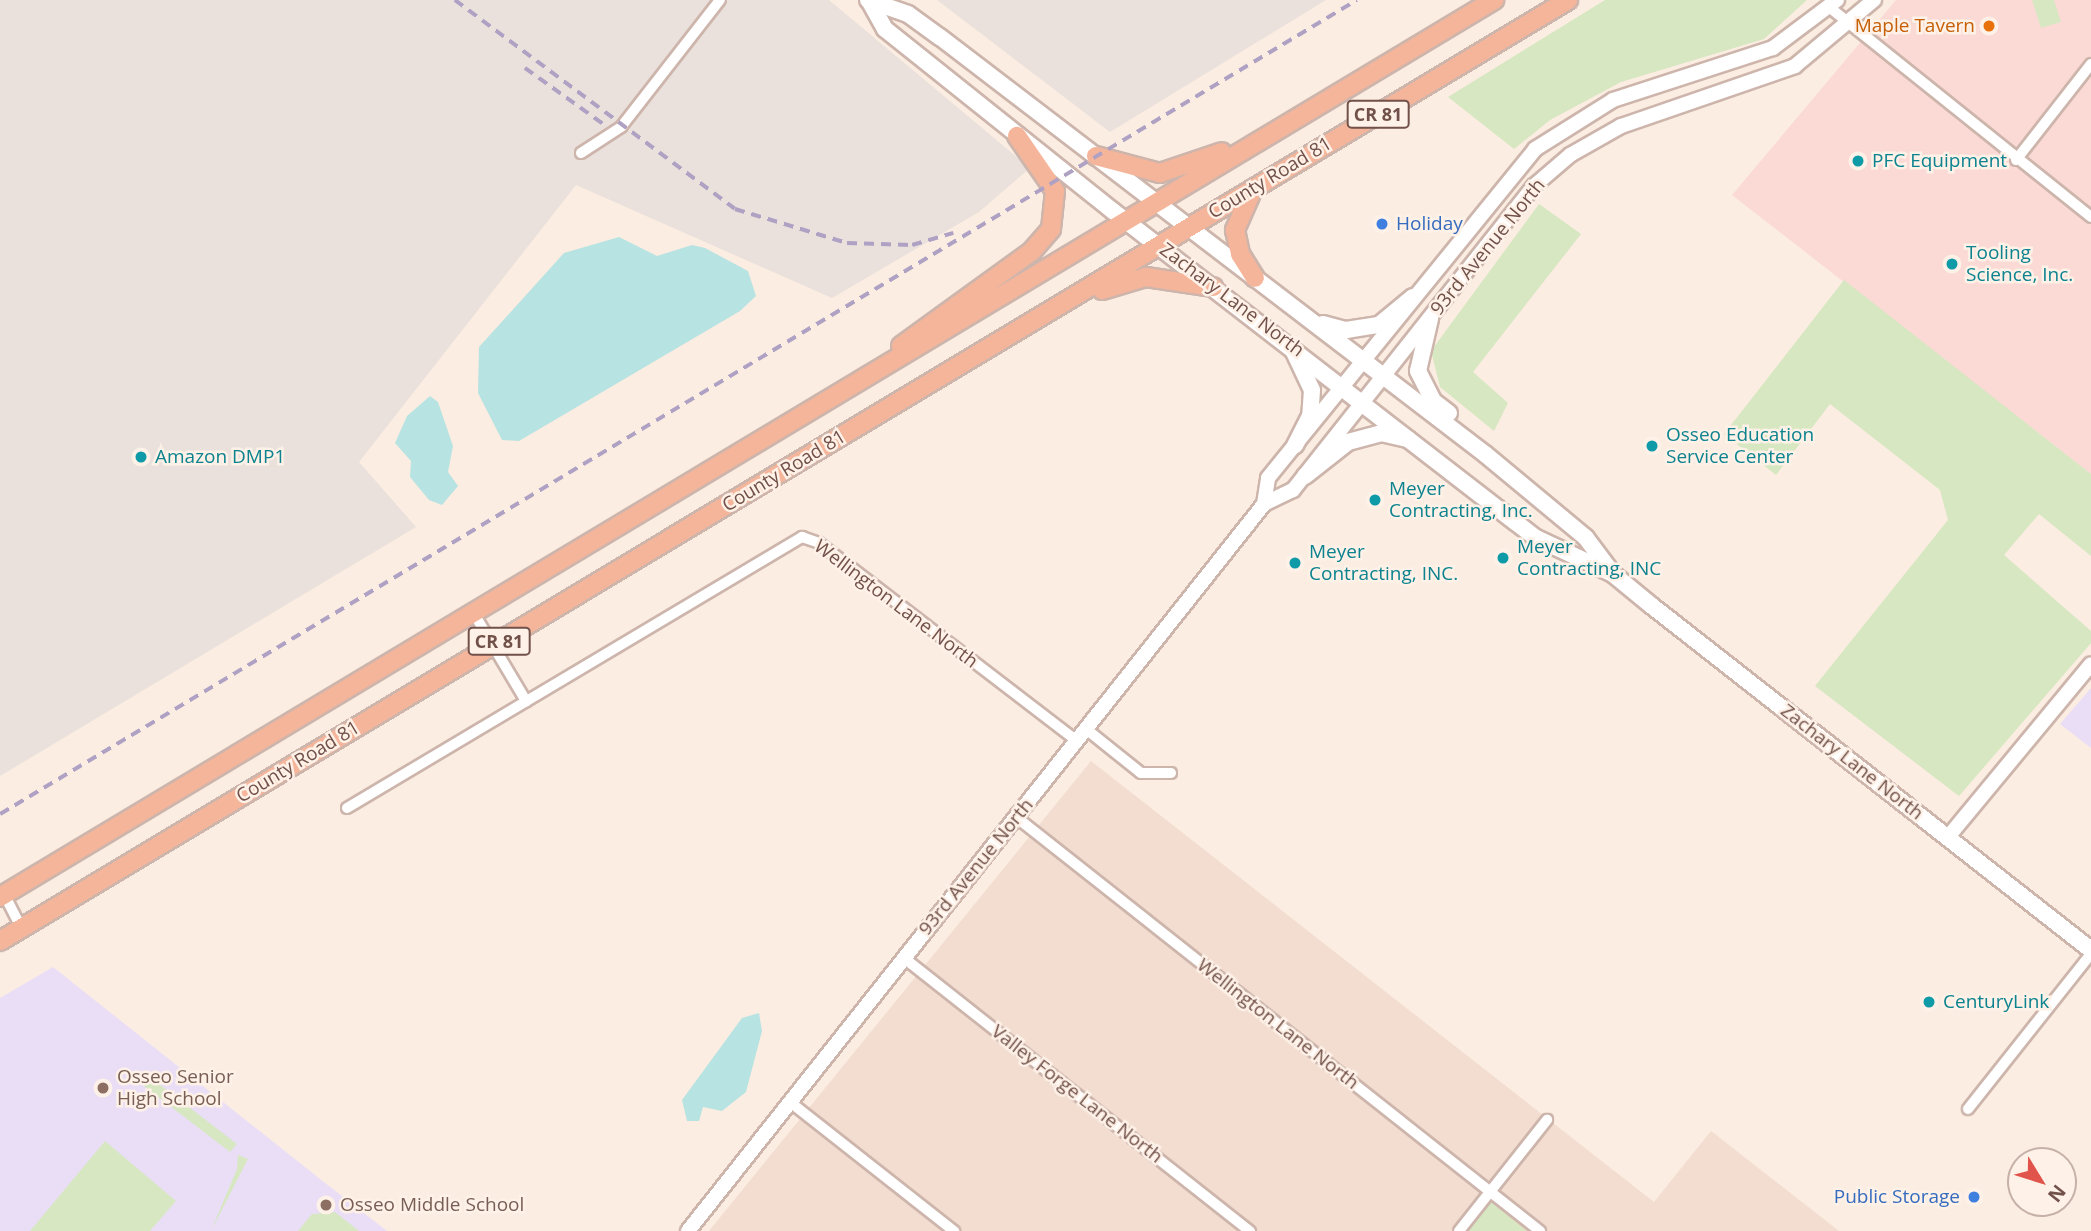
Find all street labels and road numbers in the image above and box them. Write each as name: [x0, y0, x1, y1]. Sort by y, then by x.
road number: CR 81: [1346, 100, 1410, 128]
street label: County Road 81: [1204, 132, 1336, 224]
street label: 93rd Avenue North: [1426, 174, 1550, 320]
street label: Zachary Lane North: [1155, 238, 1309, 362]
street label: County Road 81: [718, 425, 850, 517]
street label: Wellington Lane North: [810, 535, 982, 673]
road number: CR 81: [468, 626, 530, 656]
street label: Zachary Lane North: [1776, 699, 1928, 825]
street label: County Road 81: [232, 716, 364, 808]
street label: 93rd Avenue North: [914, 794, 1038, 940]
street label: Wellington Lane North: [1193, 954, 1363, 1094]
street label: Valley Forge Lane North: [987, 1020, 1167, 1168]

